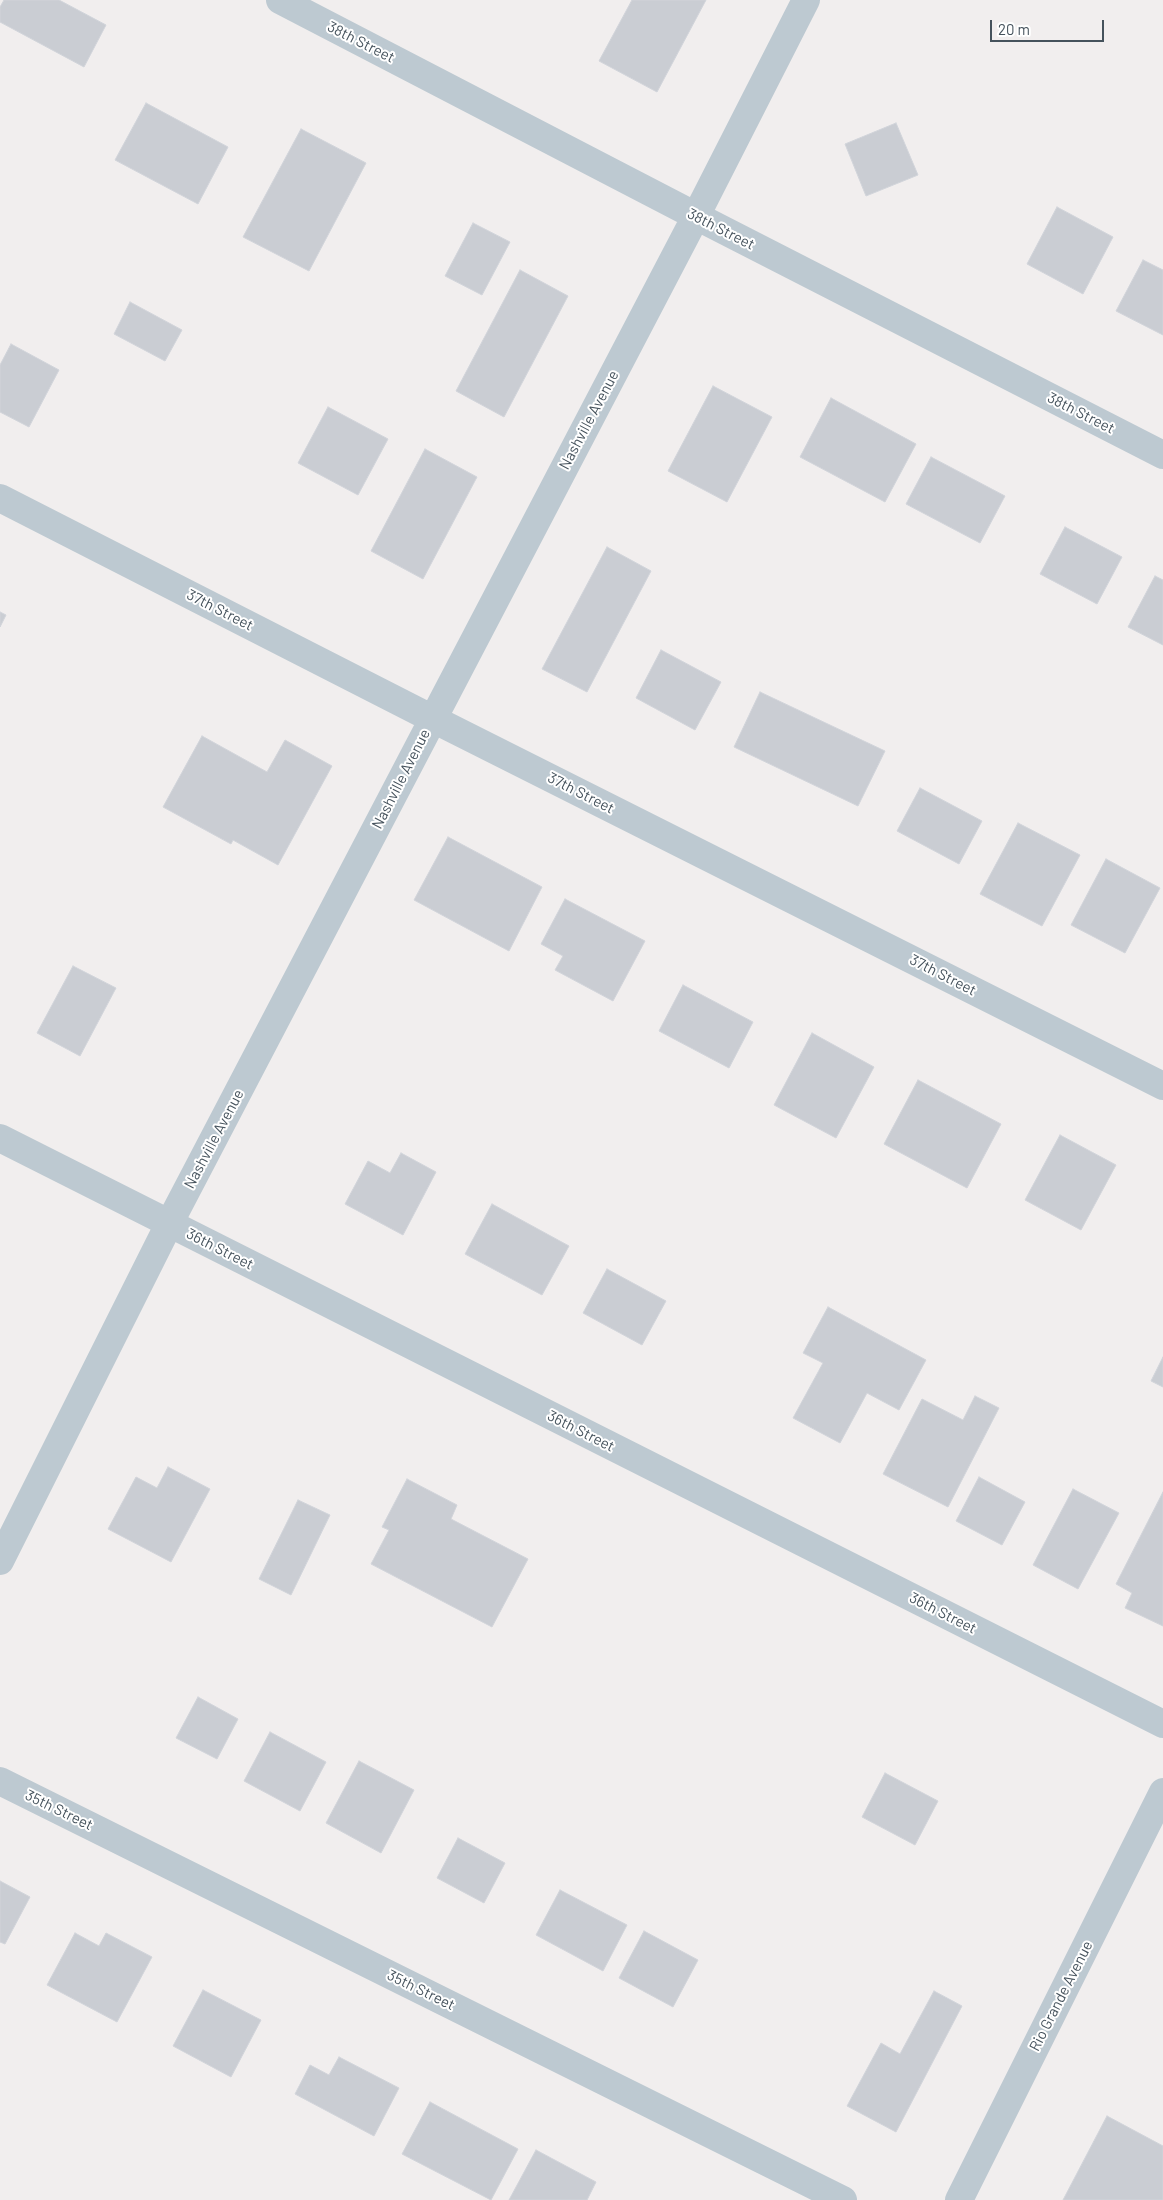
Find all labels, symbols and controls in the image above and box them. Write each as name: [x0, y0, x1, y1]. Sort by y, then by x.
scale bar: [993, 10, 1107, 42]
street label: 38th Street: [324, 17, 398, 67]
text: 20 m: [998, 20, 1030, 38]
street label: 38th Street: [684, 204, 758, 254]
street label: Nashville Avenue: [555, 367, 623, 473]
street label: 38th Street: [1044, 388, 1118, 438]
street label: 37th Street: [184, 586, 256, 634]
street label: Nashville Avenue: [368, 726, 434, 832]
street label: 37th Street: [545, 769, 617, 817]
street label: 37th Street: [907, 951, 979, 999]
street label: Nashville Avenue: [180, 1086, 248, 1192]
street label: 36th Street: [183, 1224, 257, 1274]
street label: 36th Street: [544, 1406, 618, 1456]
street label: 36th Street: [906, 1588, 980, 1638]
street label: 35th Street: [22, 1786, 96, 1834]
street label: Rio Grande Avenue: [1025, 1938, 1097, 2054]
street label: 35th Street: [384, 1966, 458, 2014]

